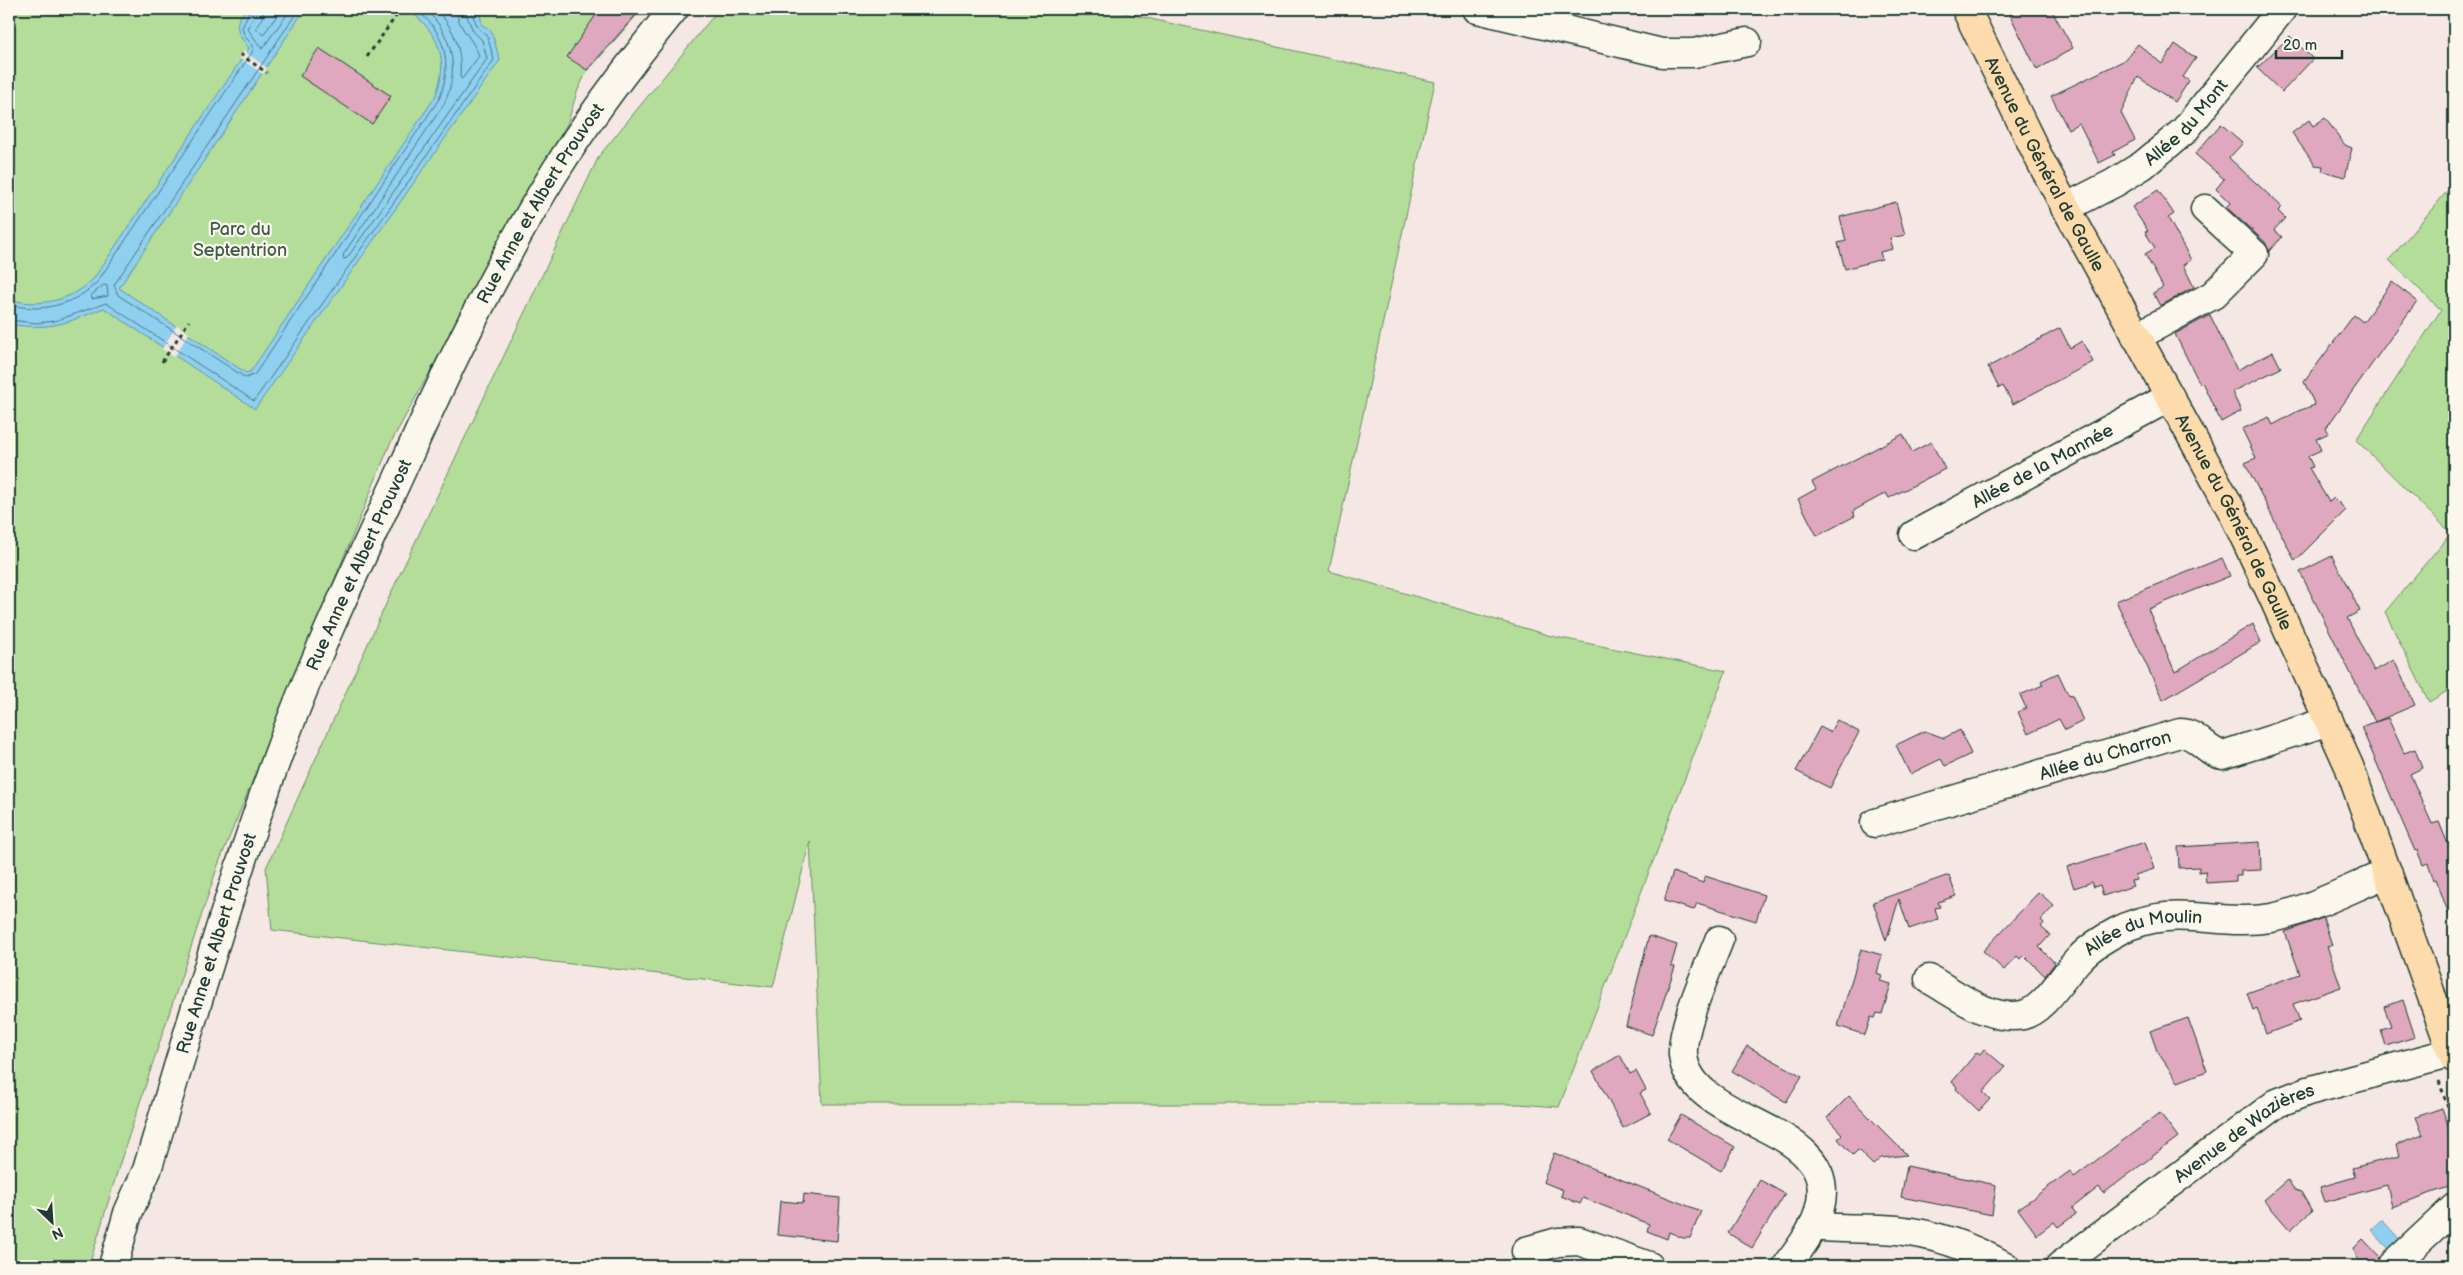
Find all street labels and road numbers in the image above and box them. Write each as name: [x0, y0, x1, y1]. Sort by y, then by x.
street label: Avenue du Général de Gaulle: [1980, 53, 2109, 276]
street label: Allée du Mont: [2140, 75, 2233, 170]
street label: Rue Anne et Albert Prouvost: [473, 99, 609, 307]
street label: Avenue du Général de Gaulle: [2170, 410, 2297, 634]
street label: Allée de la Mannée: [1968, 419, 2117, 513]
street label: Rue Anne et Albert Prouvost: [302, 456, 416, 674]
street label: Allée du Charron: [2037, 726, 2174, 785]
street label: Rue Anne et Albert Prouvost: [172, 830, 261, 1056]
street label: Allée du Moulin: [2080, 906, 2203, 960]
street label: Avenue de Wazières: [2170, 1080, 2317, 1188]

